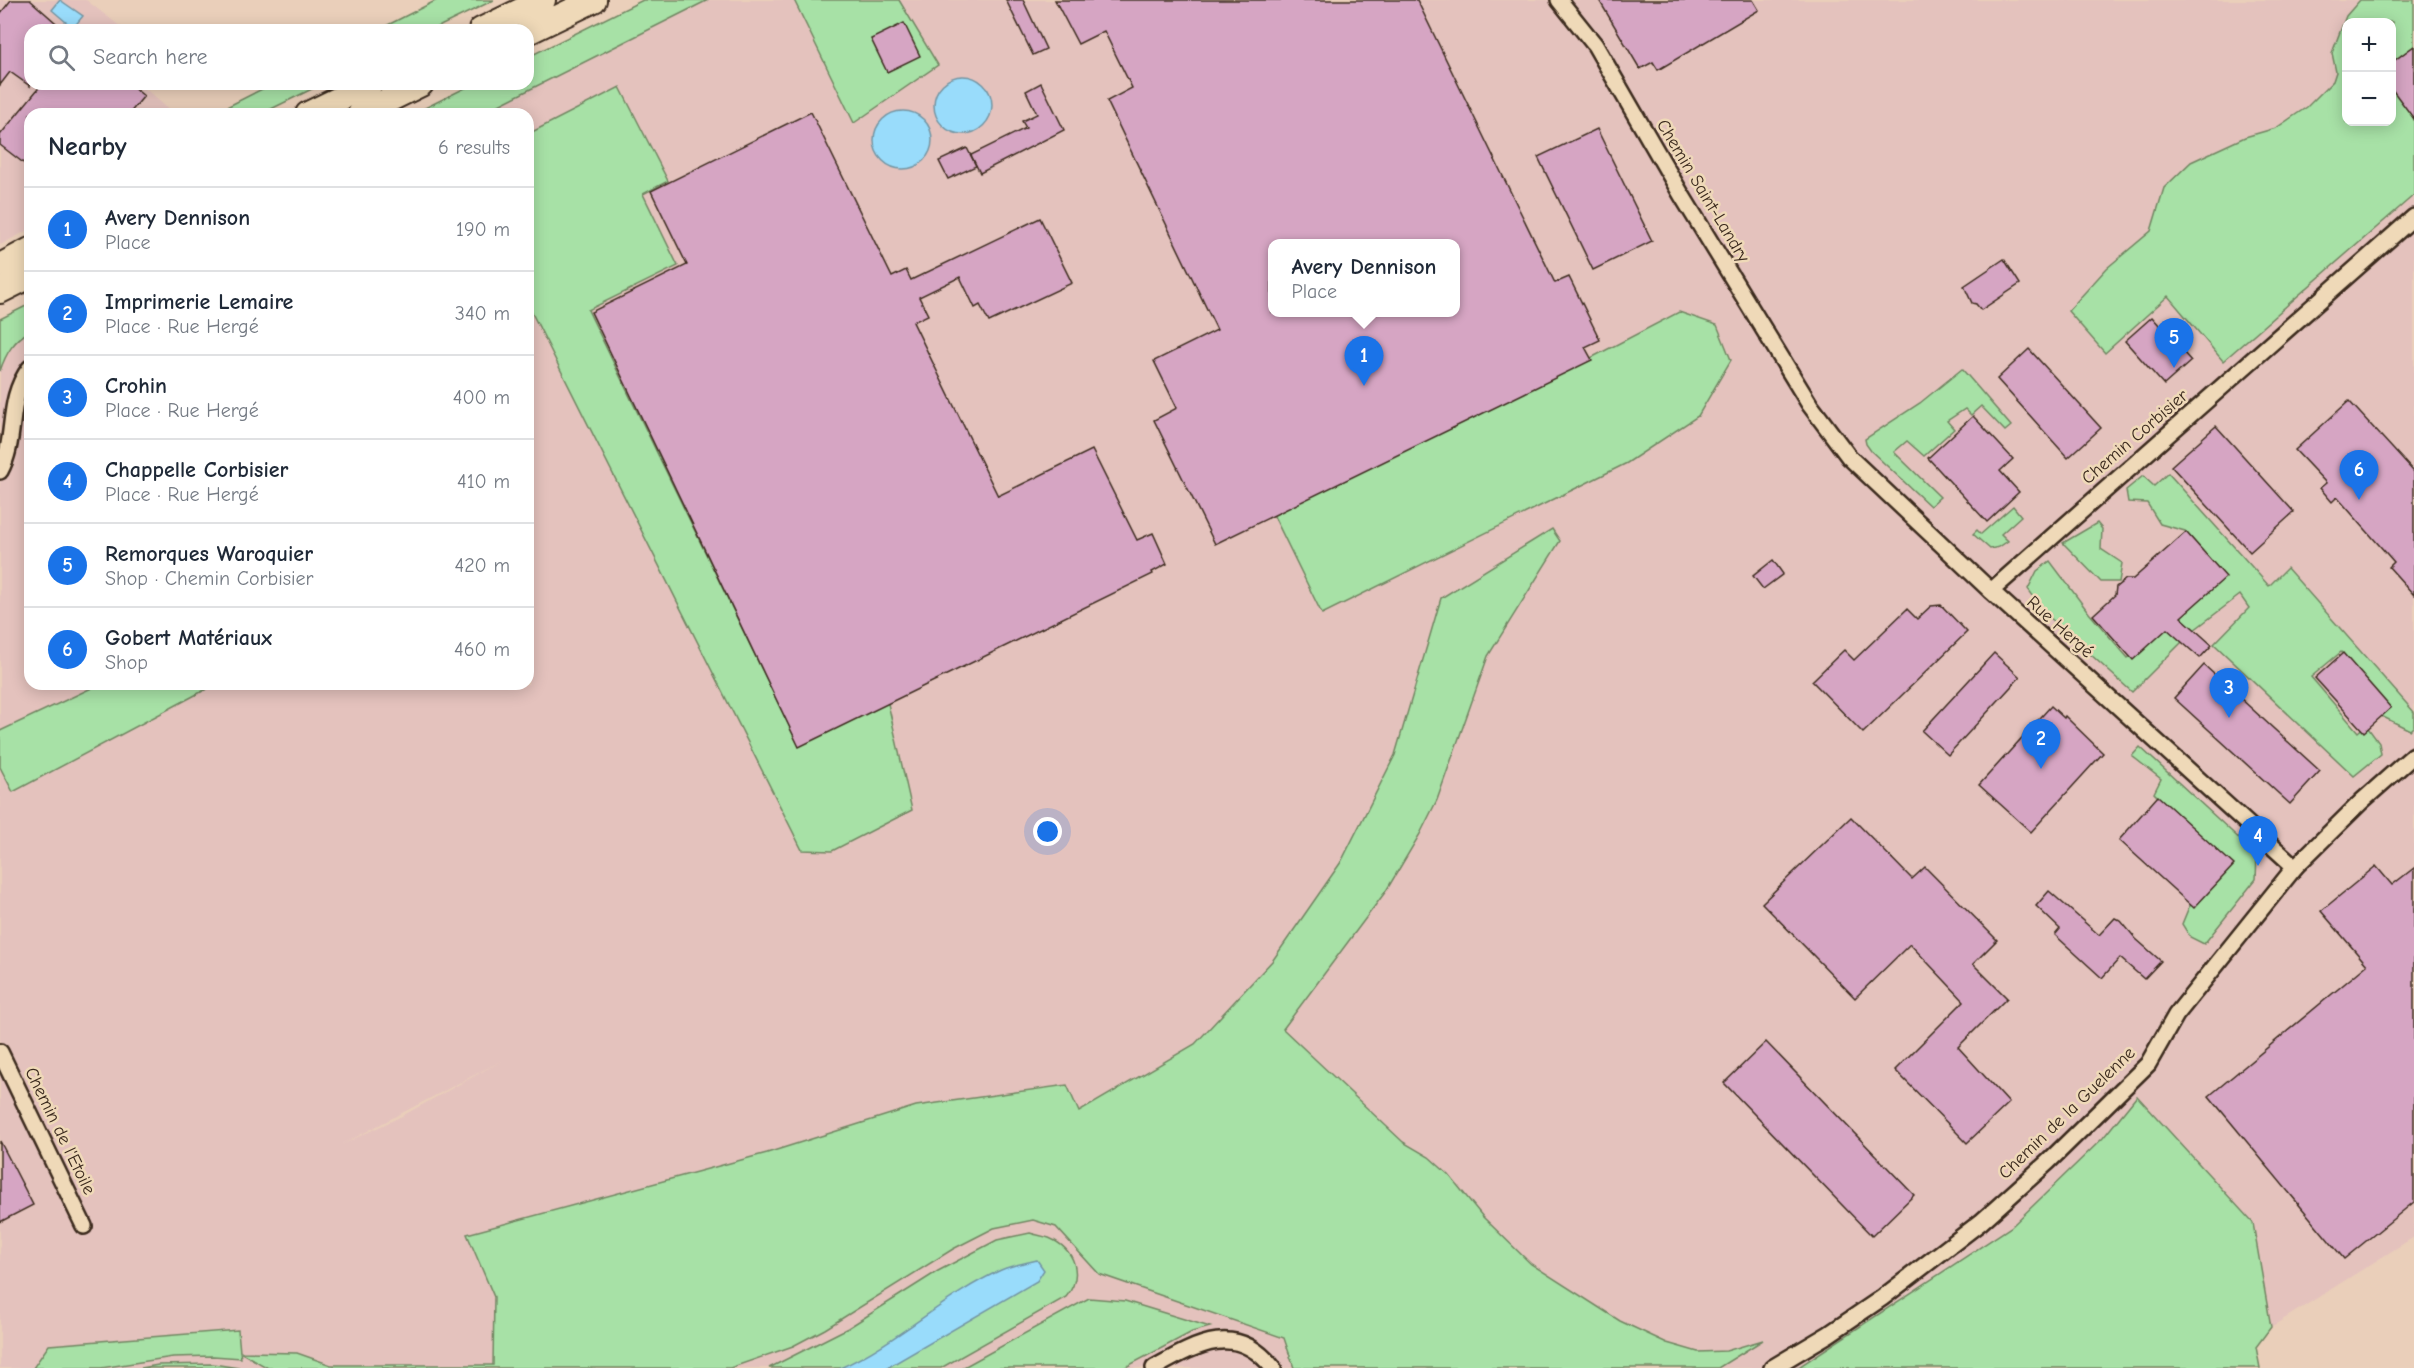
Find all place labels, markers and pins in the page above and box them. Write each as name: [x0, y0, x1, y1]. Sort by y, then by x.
pin: 5: [2154, 318, 2194, 368]
pin: 1: [1344, 336, 1384, 386]
pin: 6: [2340, 450, 2378, 500]
pin: 3: [2210, 668, 2248, 718]
pin: 2: [2022, 720, 2060, 769]
pin: 4: [2238, 816, 2278, 866]

